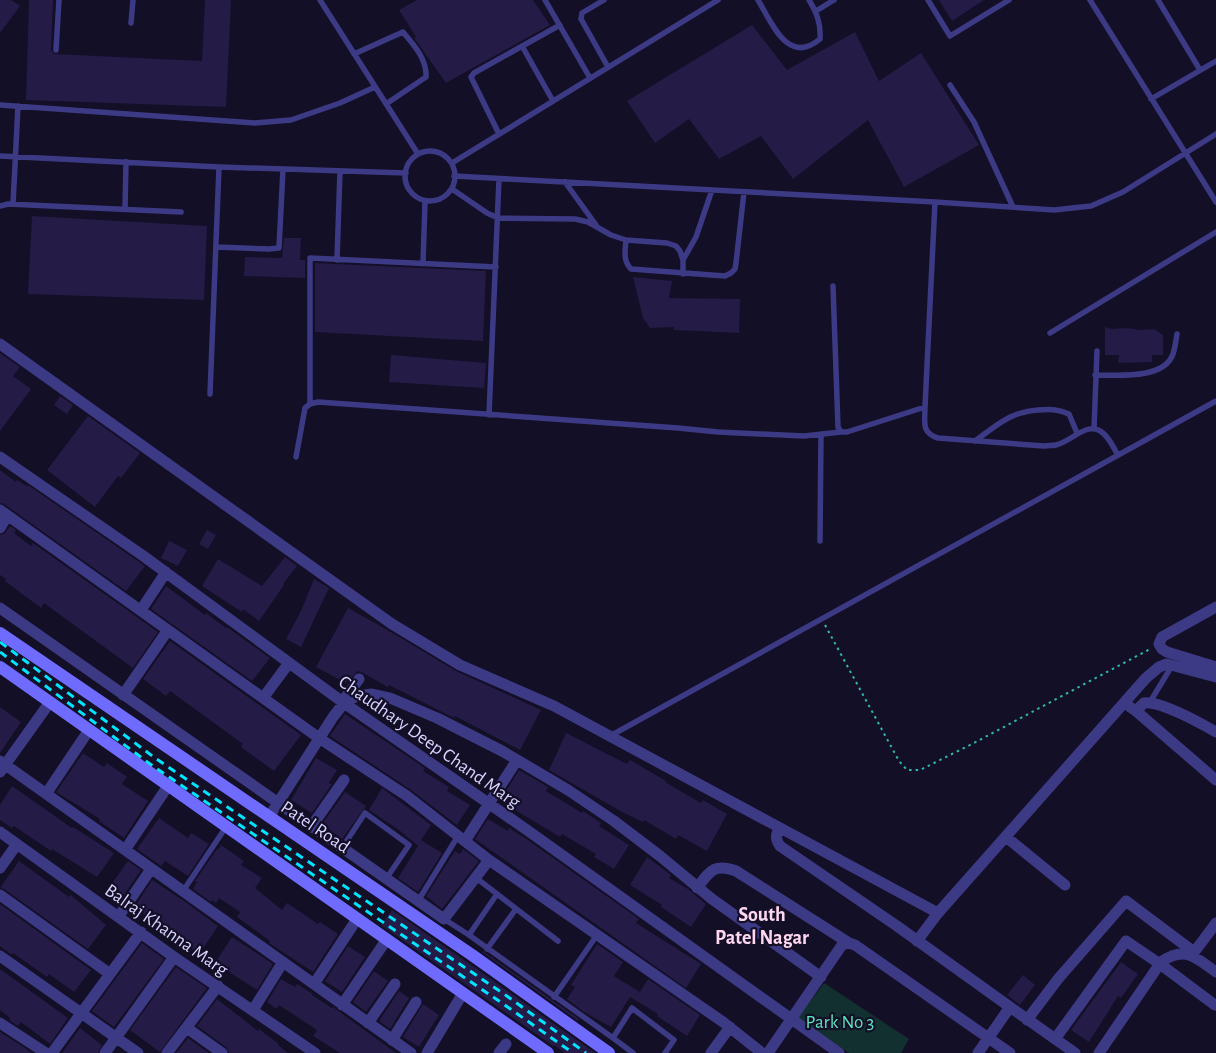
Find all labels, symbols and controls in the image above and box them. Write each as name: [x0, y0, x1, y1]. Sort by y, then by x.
street label: Chaudhary Deep Chand Marg: [335, 672, 524, 813]
street label: Patel Road: [277, 797, 353, 857]
street label: Balraj Khanna Marg: [101, 881, 232, 980]
district label: South Patel Nagar: [715, 905, 809, 948]
park label: Park No 3: [806, 1013, 874, 1032]

